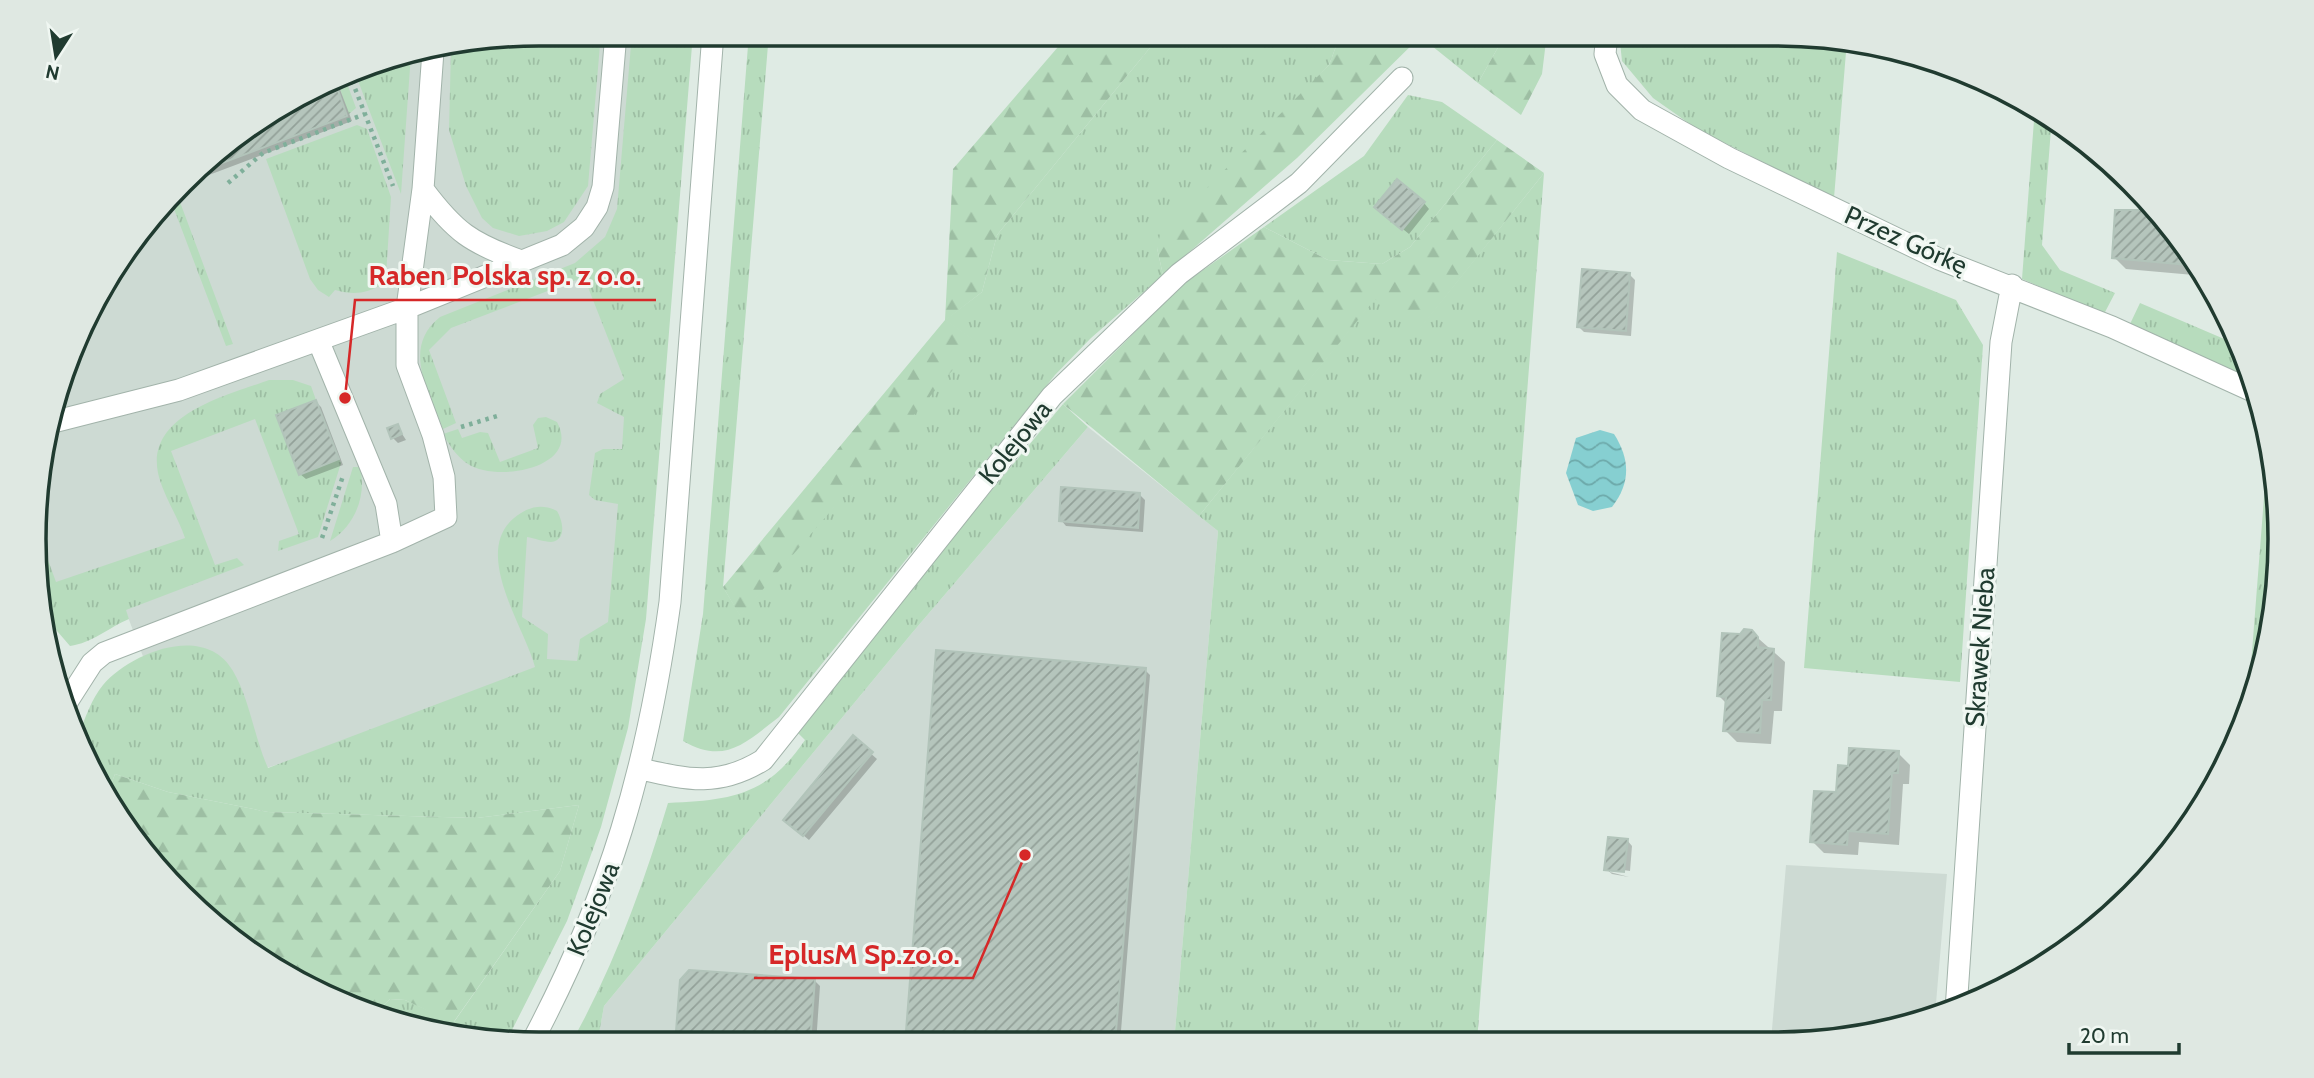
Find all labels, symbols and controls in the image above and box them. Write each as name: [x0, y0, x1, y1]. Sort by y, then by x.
north arrow: [21, 21, 91, 91]
text: N: [44, 59, 62, 85]
street label: Przez Górkę: [1840, 199, 1973, 282]
callout: Raben Polska sp. z o.o.: [355, 251, 656, 300]
text: Raben Polska sp. z o.o.: [369, 258, 641, 292]
street label: Kolejowa: [972, 393, 1059, 490]
street label: Skrawek Nieba: [1958, 565, 2002, 728]
street label: Kolejowa: [560, 857, 626, 961]
callout: EplusM Sp.zo.o.: [754, 929, 973, 978]
text: EplusM Sp.zo.o.: [768, 937, 960, 971]
scale bar: [2069, 1012, 2179, 1056]
text: 20 m: [2080, 1023, 2129, 1048]

